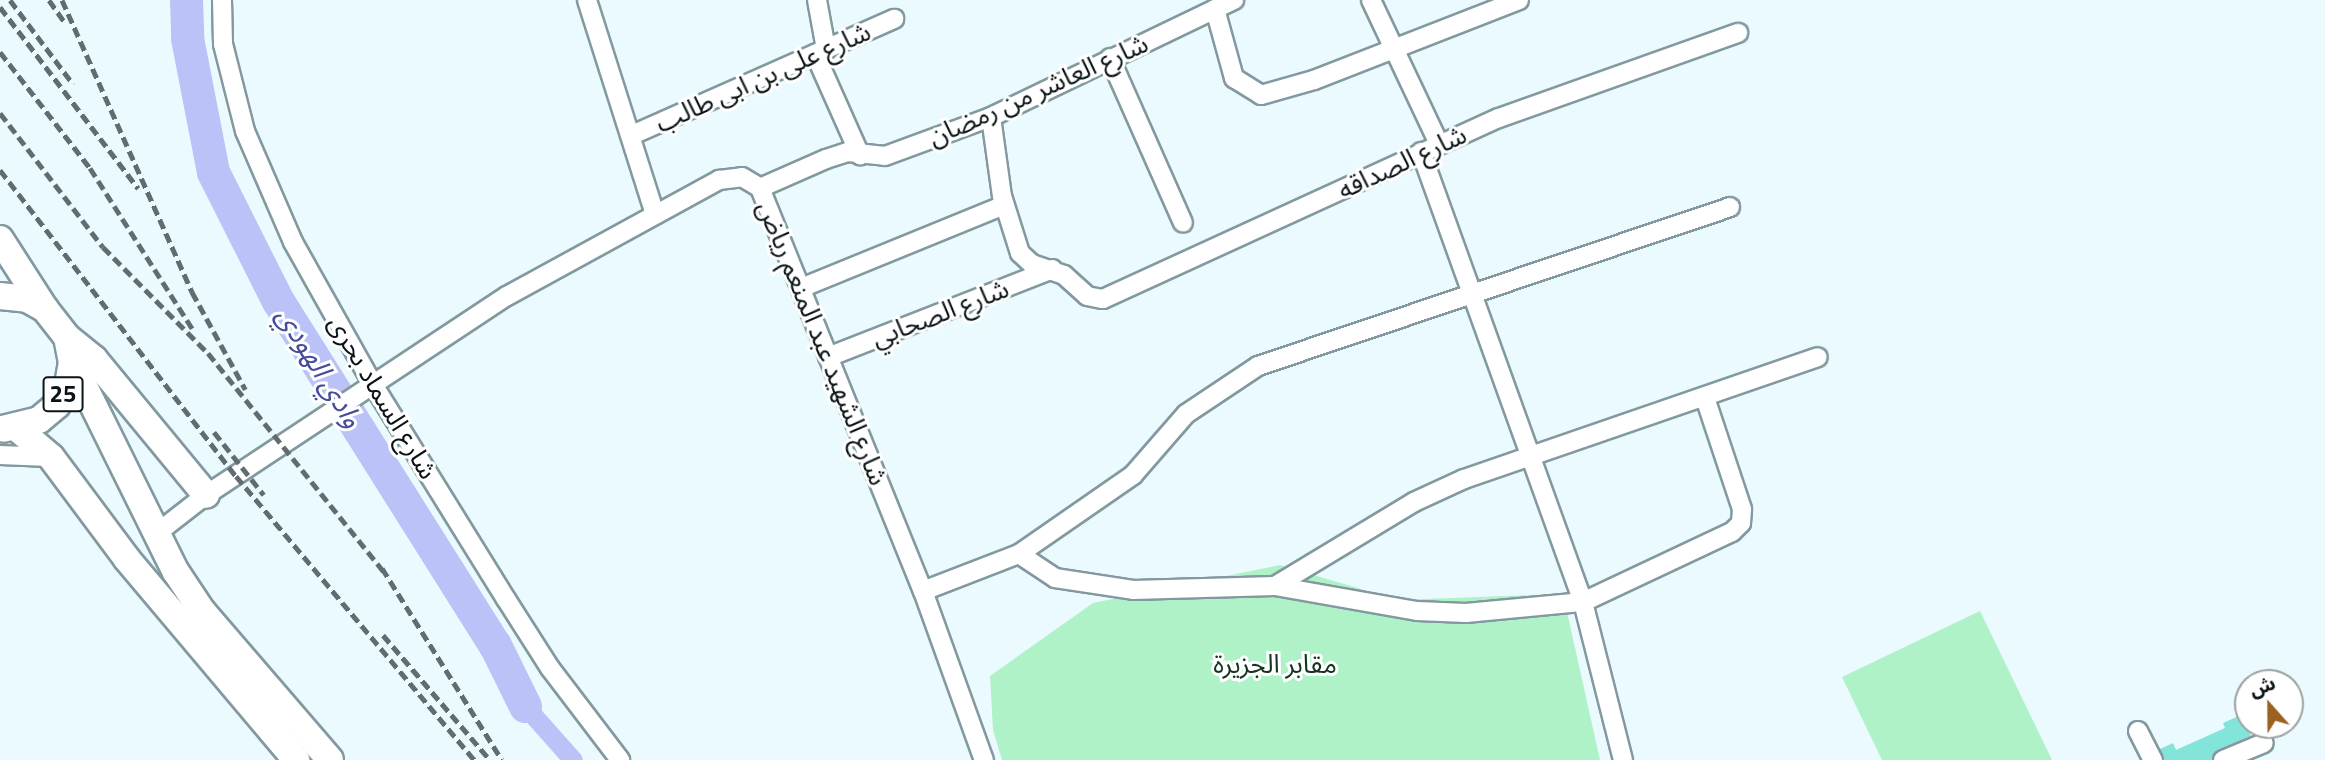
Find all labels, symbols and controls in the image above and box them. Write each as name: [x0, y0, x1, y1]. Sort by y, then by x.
street label: شارع على بن ابى طالب: [651, 16, 875, 138]
street label: شارع العاشر من رمضان: [923, 27, 1153, 153]
street label: شارع الصداقه: [1333, 119, 1471, 205]
street label: شارع الشهيد عبد المنعم رياض: [752, 196, 894, 490]
street label: شارع الصحابي: [867, 273, 1013, 353]
water label: وادي الهودي: [270, 300, 370, 434]
street label: شارع السماد بحرى: [322, 309, 444, 485]
road number: 25: [42, 374, 84, 414]
park label: مقابر الجزيرة: [1213, 648, 1337, 680]
text: ش: [2245, 668, 2279, 704]
north arrow: [2234, 669, 2304, 739]

